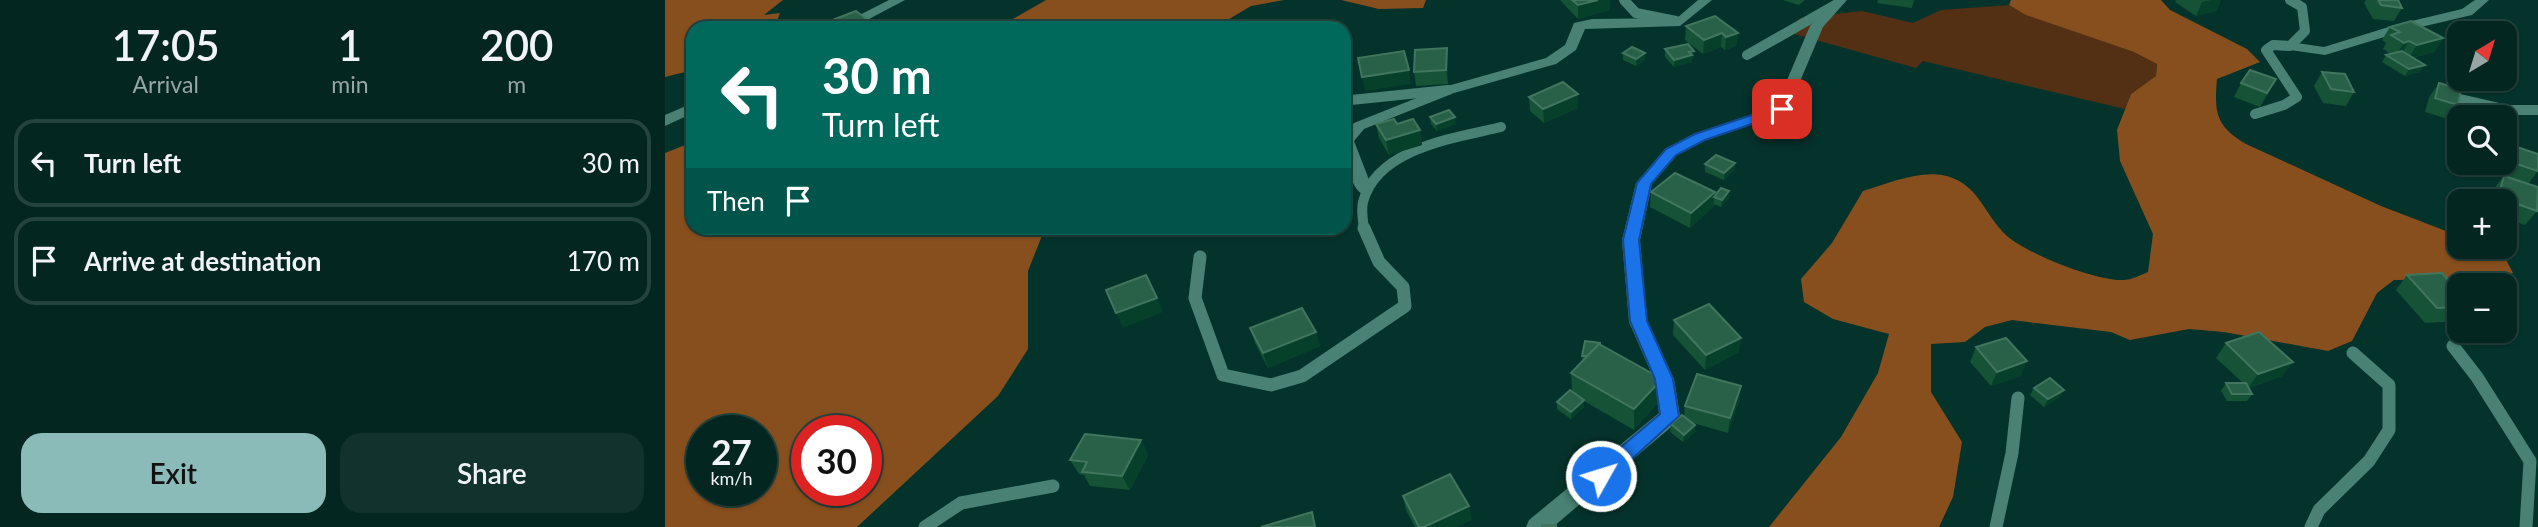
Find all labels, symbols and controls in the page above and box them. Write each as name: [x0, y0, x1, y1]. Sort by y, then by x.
text: 17:05: [112, 20, 220, 70]
text: 1: [338, 20, 362, 70]
text: 200: [480, 20, 553, 70]
north arrow: [2447, 21, 2517, 91]
map controls: [2447, 21, 2517, 343]
text: 30 m: [822, 46, 932, 104]
icon: left: [707, 49, 798, 140]
text: Arrival: [133, 70, 199, 98]
text: min: [331, 70, 369, 98]
text: m: [507, 70, 526, 98]
pin: [1752, 79, 1812, 139]
icon: arrive: [1763, 90, 1801, 128]
text: Turn left: [822, 105, 939, 144]
button: search: [2447, 105, 2517, 175]
icon: left: [25, 144, 63, 182]
text: Turn left: [84, 147, 181, 179]
text: 30 m: [582, 147, 640, 179]
icon: arrive: [779, 182, 817, 220]
text: Then: [707, 185, 765, 217]
button: +: [2447, 189, 2517, 259]
icon: arrive: [25, 242, 63, 280]
text: Arrive at destination: [84, 245, 321, 277]
text: 170 m: [567, 245, 640, 277]
button: −: [2447, 273, 2517, 343]
speed limit sign: 30: [791, 415, 882, 506]
text: 27: [711, 430, 752, 472]
button: Exit: [21, 433, 326, 513]
button: Share: [340, 433, 644, 513]
position arrow: [1564, 439, 1638, 513]
text: km/h: [710, 467, 753, 489]

